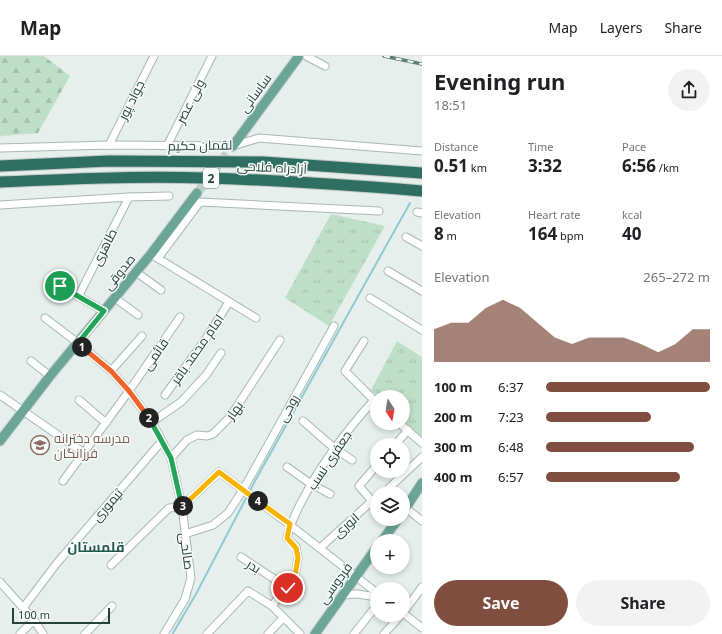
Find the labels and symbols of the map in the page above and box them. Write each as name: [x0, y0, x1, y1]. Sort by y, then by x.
street label: ساسانی: [235, 70, 275, 116]
street label: ولی عصر: [171, 76, 209, 127]
street label: جواد پور: [113, 77, 150, 124]
street label: لقمان حکیم: [167, 135, 233, 156]
street label: آزادراه فلاحی: [237, 156, 308, 178]
road number: 2: [203, 168, 219, 188]
street label: طاهری: [87, 225, 121, 269]
street label: صدوقی: [99, 250, 139, 294]
pin: [43, 269, 77, 303]
street label: امام محمد باقر: [166, 310, 229, 389]
street label: قائمی: [138, 334, 172, 374]
pin: 1: [72, 337, 92, 357]
north arrow: [370, 390, 410, 430]
street label: روحی: [273, 391, 303, 425]
street label: بهار: [220, 397, 247, 424]
pin: 2: [139, 408, 159, 428]
street label: جعفری نسب: [303, 427, 355, 493]
place label: مدرسه دخترانه فرزانگان: [54, 429, 130, 462]
school or university icon: مدرسه دخترانه فرزانگان: [29, 434, 51, 456]
street label: تیموری: [88, 484, 127, 525]
pin: 4: [248, 491, 268, 511]
pin: 3: [173, 496, 193, 516]
street label: انوری: [329, 508, 363, 542]
street label: صالحی: [175, 531, 199, 571]
district label: قلمستان: [67, 537, 125, 556]
street label: بدر: [242, 554, 265, 577]
street label: فردوسی: [314, 559, 356, 607]
pin: [271, 571, 305, 605]
scale bar: [12, 606, 110, 625]

